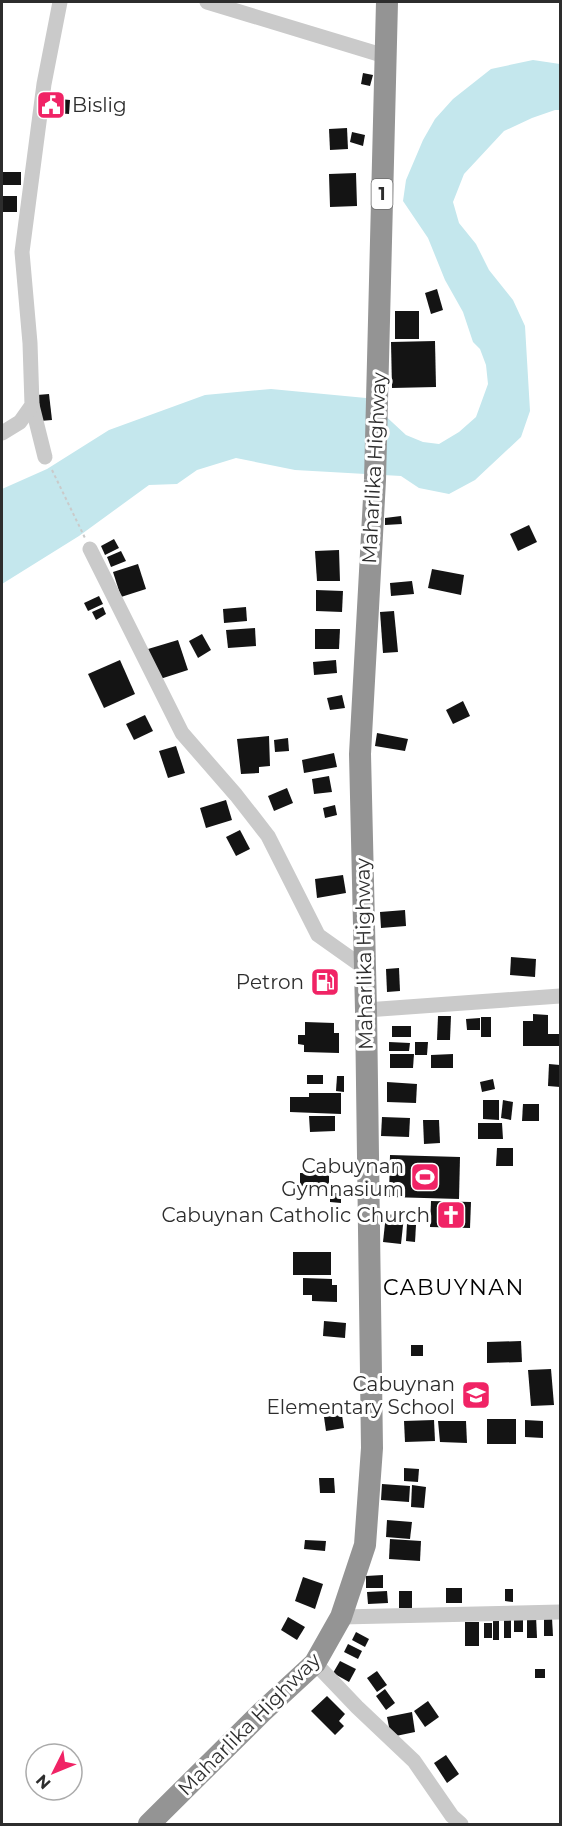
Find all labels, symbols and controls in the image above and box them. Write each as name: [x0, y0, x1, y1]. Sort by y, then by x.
public building icon: Bislig: [35, 89, 67, 121]
place label: Bislig: [72, 93, 127, 117]
road number: 1: [372, 179, 392, 209]
street label: Maharlika Highway: [357, 371, 391, 564]
street label: Maharlika Highway: [350, 858, 378, 1050]
fuel station icon: Petron: [309, 966, 341, 998]
place label: Petron: [236, 970, 304, 994]
place label: Cabuynan Gymnasium: [281, 1154, 404, 1201]
sports icon: Cabuynan Gymnasium: [409, 1161, 441, 1193]
church icon: Cabuynan Catholic Church: [435, 1199, 467, 1231]
place label: Cabuynan Catholic Church: [162, 1203, 430, 1227]
district label: CABUYNAN: [383, 1274, 525, 1301]
place label: Cabuynan Elementary School: [266, 1372, 455, 1419]
school or university icon: Cabuynan Elementary School: [460, 1379, 492, 1411]
street label: Maharlika Highway: [173, 1648, 325, 1800]
north arrow: [24, 1742, 84, 1802]
text: N: [32, 1771, 55, 1793]

